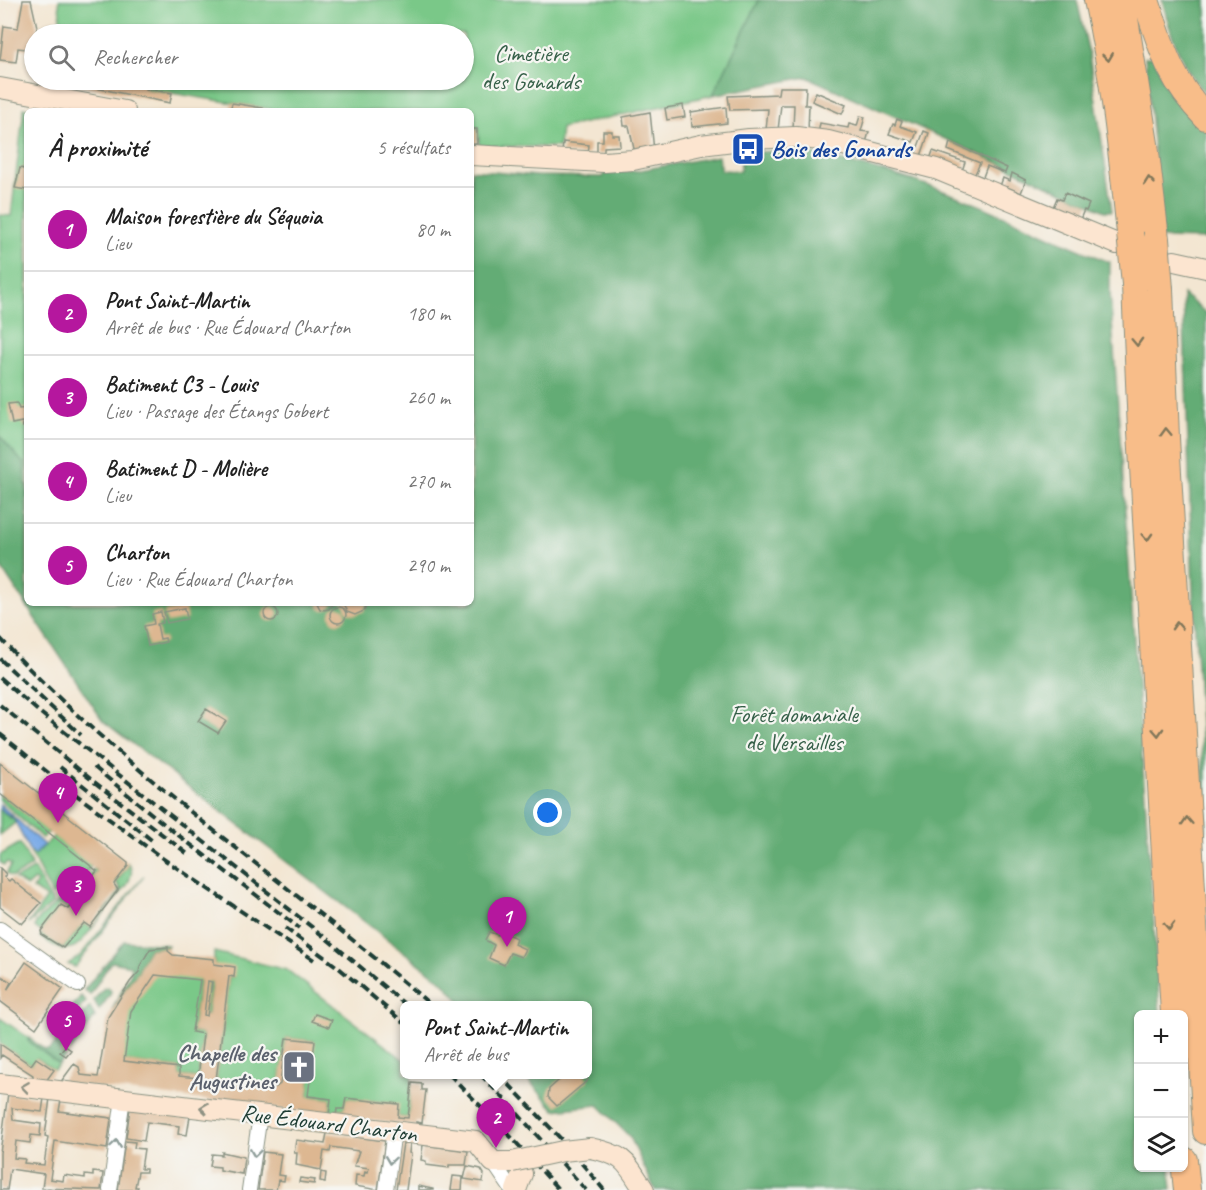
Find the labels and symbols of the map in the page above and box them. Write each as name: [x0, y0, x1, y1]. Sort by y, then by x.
park label: Cimetière des Gonards: [482, 38, 582, 96]
one-way arrow: [1102, 53, 1114, 62]
bus stop icon: Bois des Gonards: [730, 131, 766, 167]
place label: Bois des Gonards: [771, 134, 914, 164]
one-way arrow: [1143, 176, 1156, 185]
one-way arrow: [1131, 338, 1143, 347]
one-way arrow: [1159, 427, 1172, 436]
one-way arrow: [1140, 533, 1153, 542]
one-way arrow: [1170, 622, 1183, 631]
park label: Forêt domaniale de Versailles: [730, 699, 860, 757]
one-way arrow: [1151, 727, 1164, 736]
pin: 4: [38, 774, 78, 823]
your location: [533, 798, 562, 827]
one-way arrow: [1181, 817, 1194, 826]
pin: 3: [56, 866, 96, 916]
pin: 1: [488, 898, 526, 947]
one-way arrow: [1162, 922, 1175, 931]
pin: 5: [46, 1002, 86, 1051]
place label: Chapelle des Augustines: [177, 1038, 279, 1096]
church icon: Chapelle des Augustines: [281, 1049, 317, 1085]
one-way arrow: [21, 1081, 30, 1094]
street label: Rue Édouard Charton: [239, 1097, 420, 1149]
pin: 2: [476, 1098, 516, 1148]
one-way arrow: [199, 1103, 209, 1115]
one-way arrow: [110, 1140, 122, 1149]
one-way arrow: [249, 1148, 261, 1157]
one-way arrow: [385, 1156, 397, 1165]

